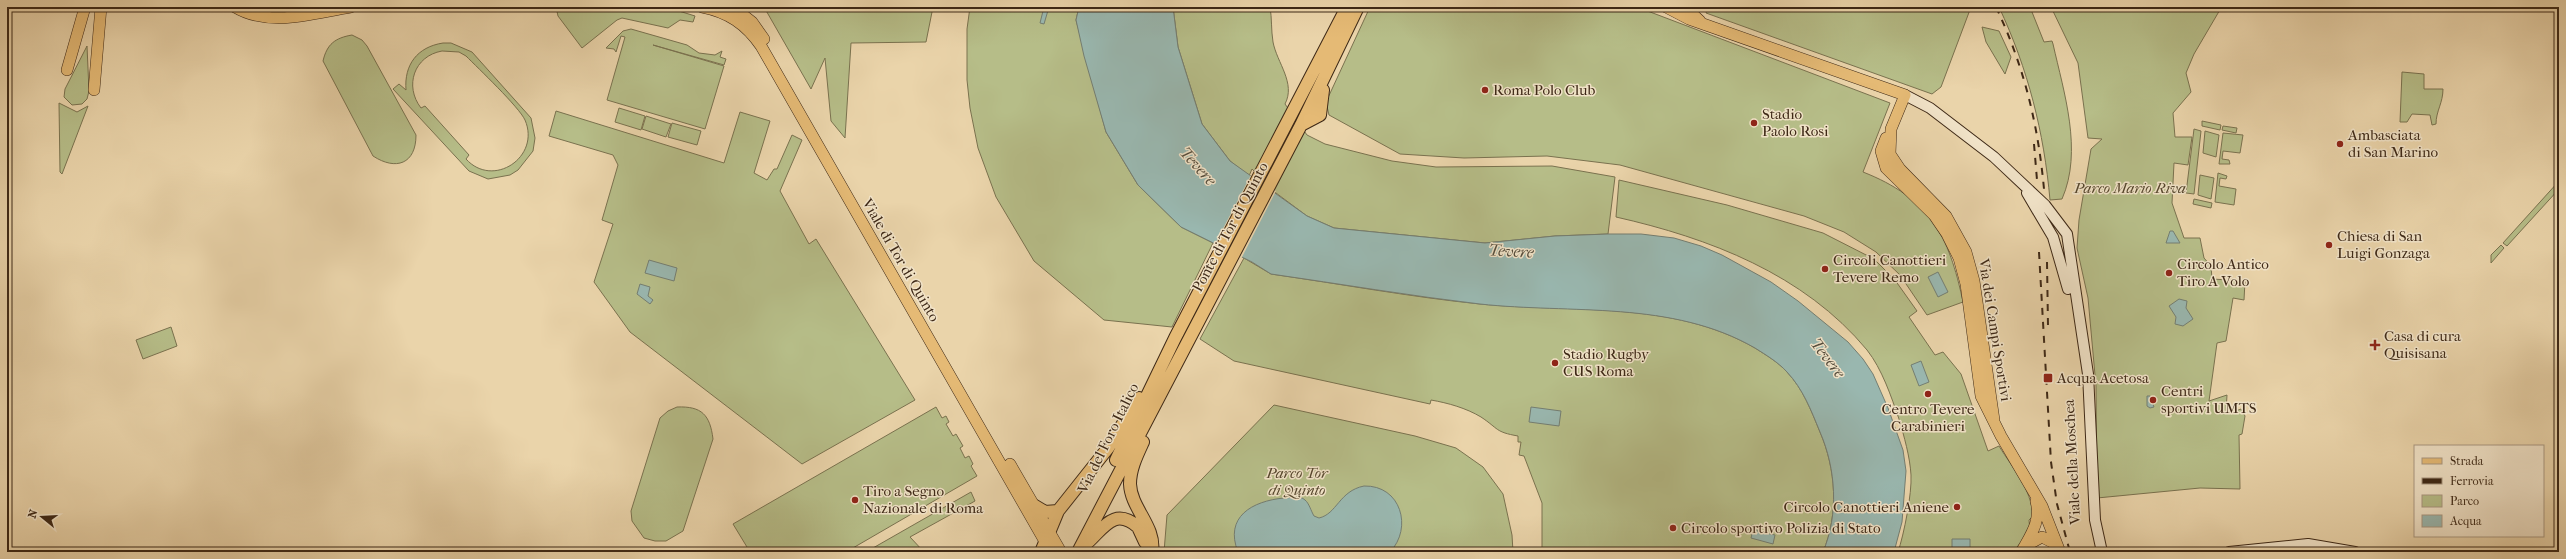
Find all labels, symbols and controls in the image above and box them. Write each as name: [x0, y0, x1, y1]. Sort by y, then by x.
place label: Roma Polo Club: [1493, 81, 1595, 99]
marker: Roma Polo Club: [1480, 85, 1490, 95]
place label: Stadio Paolo Rosi: [1762, 105, 1829, 140]
marker: Stadio Paolo Rosi: [1749, 118, 1759, 128]
place label: Ambasciata di San Marino: [2347, 126, 2439, 161]
marker: Ambasciata di San Marino: [2335, 139, 2345, 149]
water label: Tevere: [1176, 143, 1221, 190]
street label: Ponte di Tor di Quinto: [1188, 159, 1272, 295]
park label: Parco Mario Riva: [2073, 179, 2186, 197]
street label: Viale di Tor di Quinto: [858, 194, 944, 325]
place label: Chiesa di San Luigi Gonzaga: [2337, 227, 2431, 262]
water label: Tevere: [1488, 240, 1535, 262]
marker: Chiesa di San Luigi Gonzaga: [2324, 240, 2334, 250]
place label: Circoli Canottieri Tevere Remo: [1833, 251, 1947, 286]
place label: Circolo Antico Tiro A Volo: [2177, 255, 2269, 290]
street label: Via dei Campi Sportivi: [1975, 256, 2015, 403]
marker: Circoli Canottieri Tevere Remo: [1820, 264, 1830, 274]
marker: Circolo Antico Tiro A Volo: [2164, 268, 2174, 278]
place label: Casa di cura Quisisana: [2384, 327, 2462, 362]
water label: Tevere: [1807, 334, 1850, 382]
marker: Casa di cura Quisisana: [2369, 339, 2381, 351]
place label: Stadio Rugby CUS Roma: [1563, 345, 1650, 380]
marker: Stadio Rugby CUS Roma: [1550, 358, 1560, 368]
place label: Acqua Acetosa: [2056, 369, 2150, 387]
marker: Acqua Acetosa: [2042, 372, 2054, 384]
street label: Via del Foro Italico: [1073, 380, 1143, 497]
place label: Centri sportivi UMTS: [2161, 382, 2257, 417]
marker: Centro Tevere Carabinieri: [1923, 389, 1933, 399]
marker: Centri sportivi UMTS: [2148, 395, 2158, 405]
street label: Viale della Moschea: [2060, 398, 2084, 526]
place label: Centro Tevere Carabinieri: [1881, 400, 1975, 435]
legend: [2414, 445, 2544, 537]
text: Strada: [2450, 454, 2484, 468]
park label: Parco Tor di Quinto: [1265, 464, 1329, 499]
text: Ferrovia: [2450, 474, 2494, 488]
place label: Tiro a Segno Nazionale di Roma: [863, 482, 984, 517]
text: Parco: [2450, 494, 2479, 508]
marker: Tiro a Segno Nazionale di Roma: [850, 495, 860, 505]
north arrow: [22, 497, 62, 537]
place label: Circolo Canottieri Aniene: [1783, 498, 1950, 516]
marker: Circolo Canottieri Aniene: [1952, 502, 1962, 512]
text: N: [25, 507, 41, 520]
text: Acqua: [2449, 514, 2482, 528]
place label: Circolo sportivo Polizia di Stato: [1681, 519, 1881, 537]
marker: Circolo sportivo Polizia di Stato: [1668, 523, 1678, 533]

